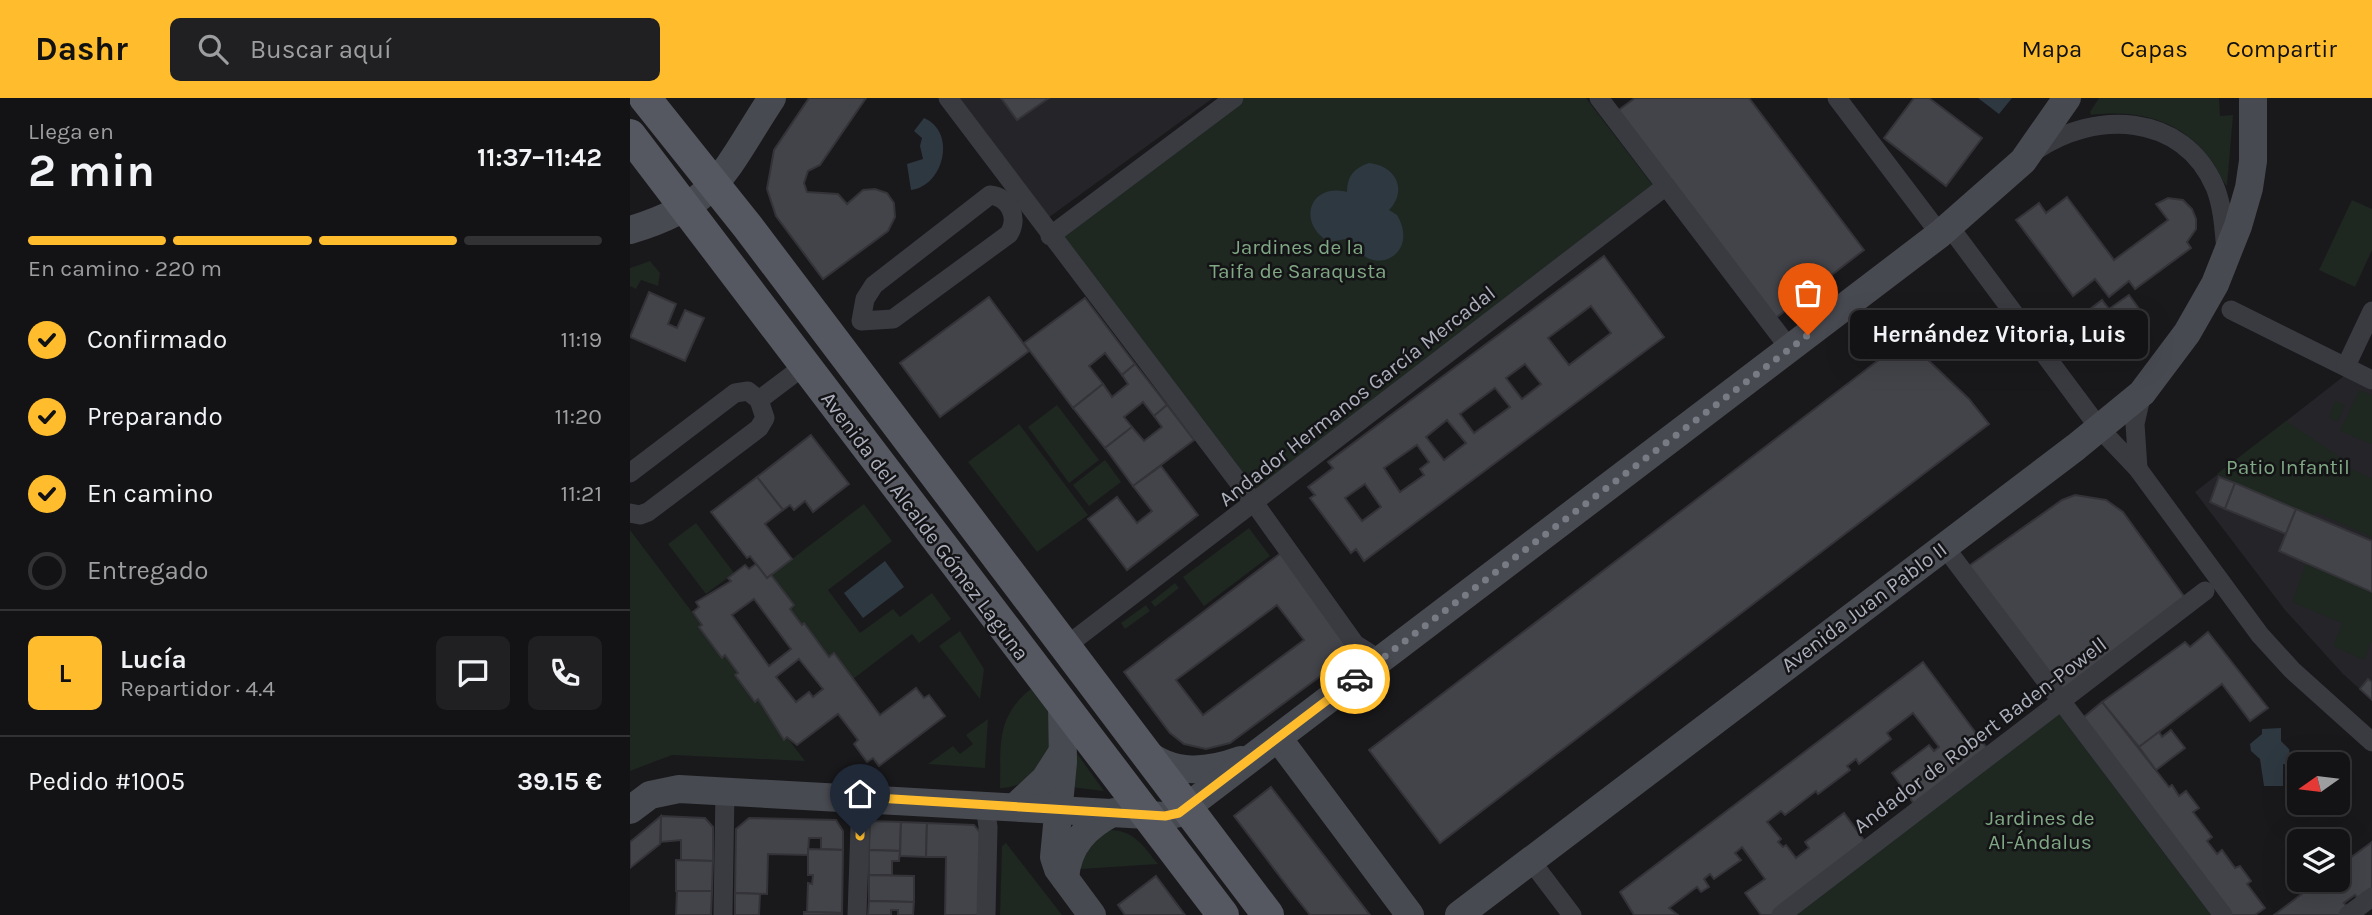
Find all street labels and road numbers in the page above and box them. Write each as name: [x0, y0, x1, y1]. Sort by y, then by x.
street label: Andador Hermanos García Mercadal: [1214, 281, 1500, 511]
street label: Avenida del Alcalde Gómez Laguna: [816, 387, 1034, 665]
street label: Avenida Juan Pablo II: [1777, 537, 1951, 677]
street label: Andador de Robert Baden-Powell: [1849, 632, 2111, 838]

